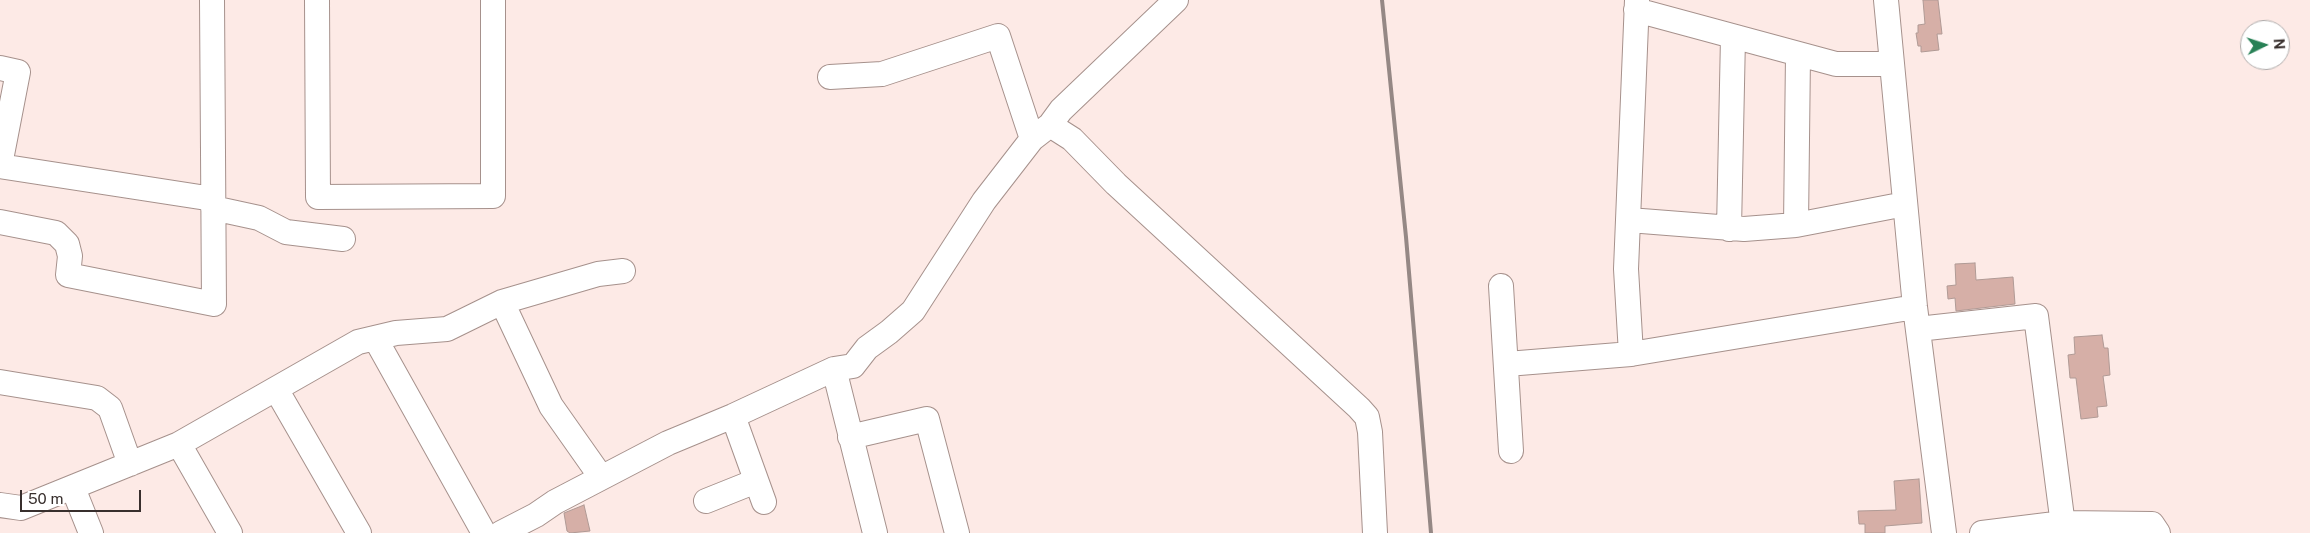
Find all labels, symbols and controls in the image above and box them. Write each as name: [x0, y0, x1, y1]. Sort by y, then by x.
north arrow: [2240, 20, 2290, 70]
text: N: [2271, 38, 2287, 50]
scale bar: [22, 480, 144, 512]
text: 50 m: [28, 490, 63, 507]

